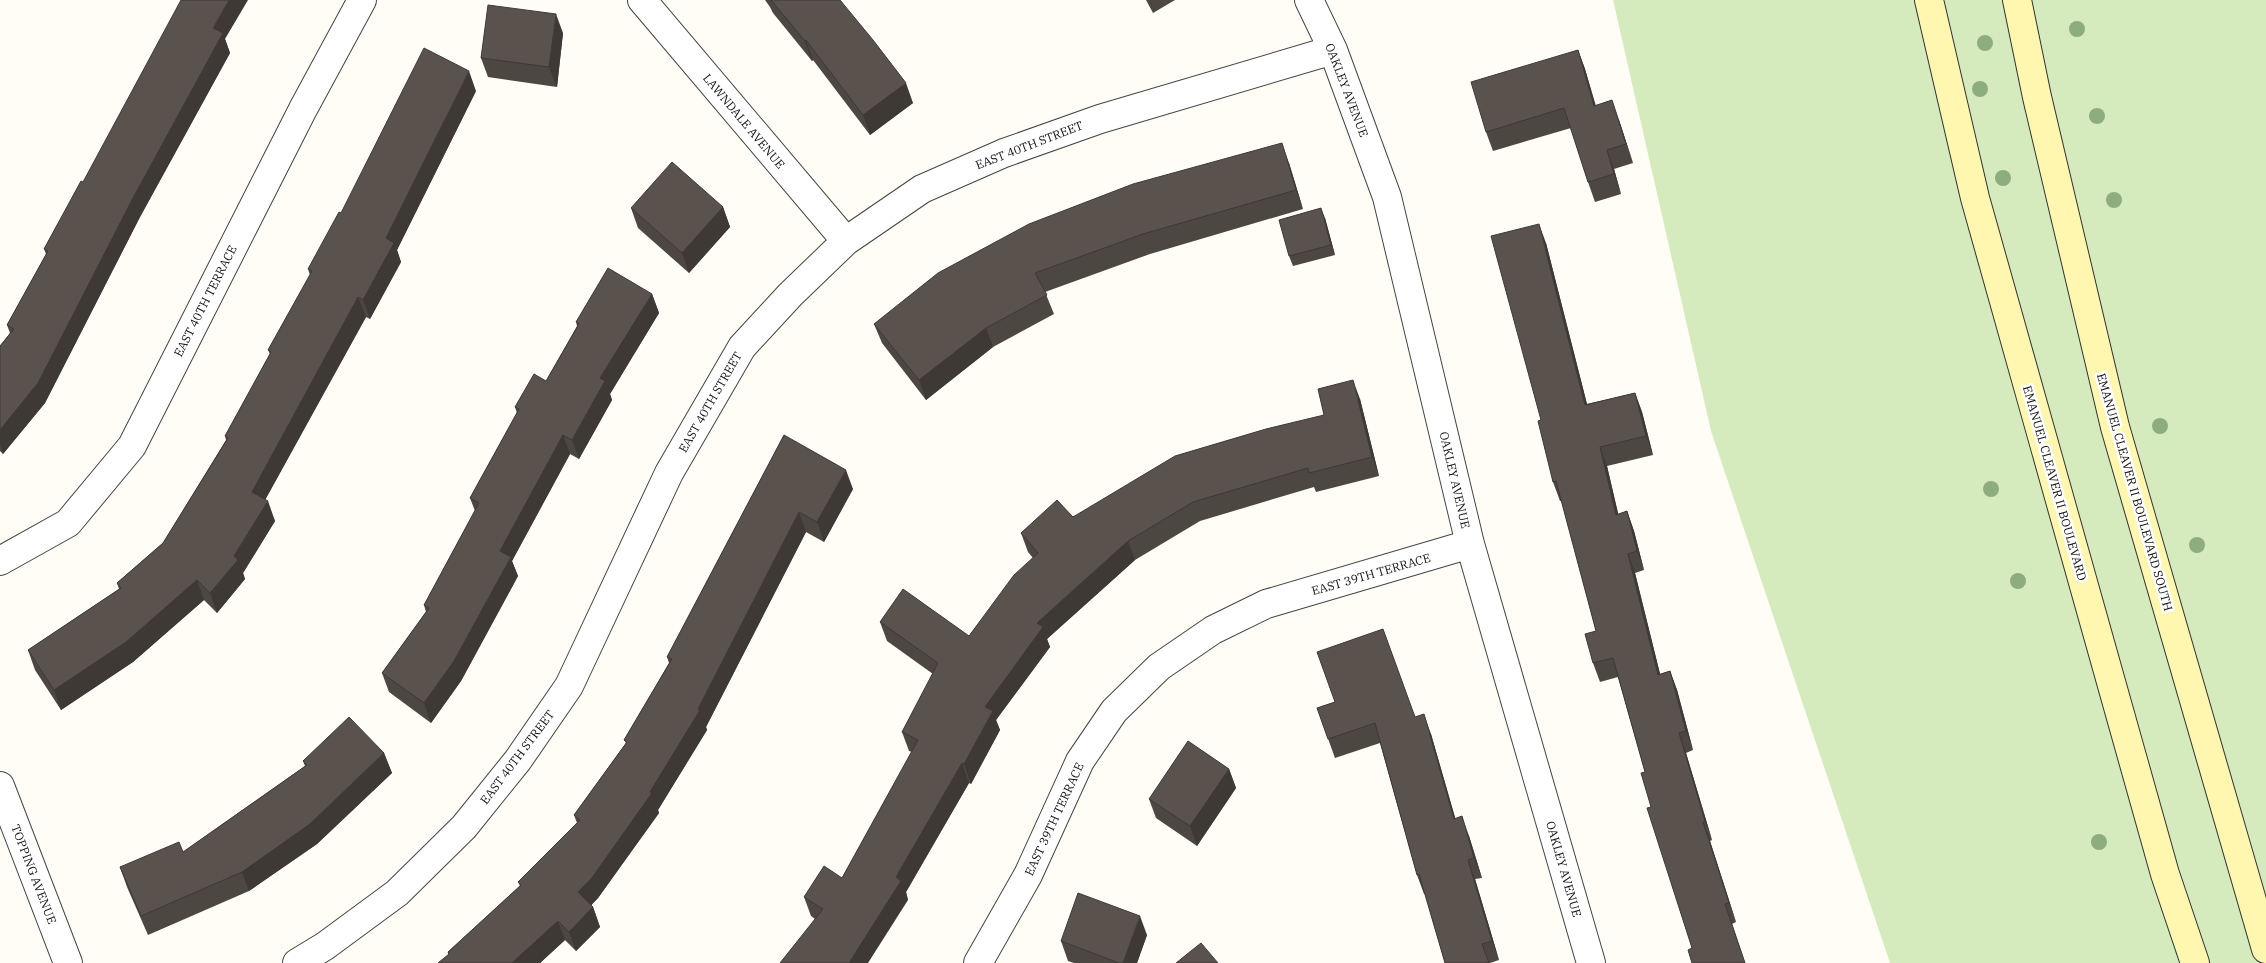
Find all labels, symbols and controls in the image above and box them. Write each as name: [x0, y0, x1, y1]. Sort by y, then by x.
street label: OAKLEY AVENUE: [1322, 41, 1372, 139]
street label: LAWNDALE AVENUE: [700, 71, 788, 171]
street label: EAST 40TH STREET: [973, 118, 1085, 172]
street label: EAST 40TH TERRACE: [170, 243, 240, 359]
street label: EAST 40TH STREET: [675, 349, 745, 455]
street label: EMANUEL CLEAVER II BOULEVARD SOUTH: [2094, 371, 2176, 613]
street label: EMANUEL CLEAVER II BOULEVARD: [2020, 384, 2090, 582]
street label: OAKLEY AVENUE: [1437, 430, 1473, 530]
street label: EAST 39TH TERRACE: [1310, 550, 1432, 598]
street label: EAST 40TH STREET: [477, 707, 557, 807]
street label: EAST 39TH TERRACE: [1021, 760, 1087, 878]
street label: OAKLEY AVENUE: [1543, 819, 1585, 919]
street label: TOPPING AVENUE: [8, 822, 60, 926]

